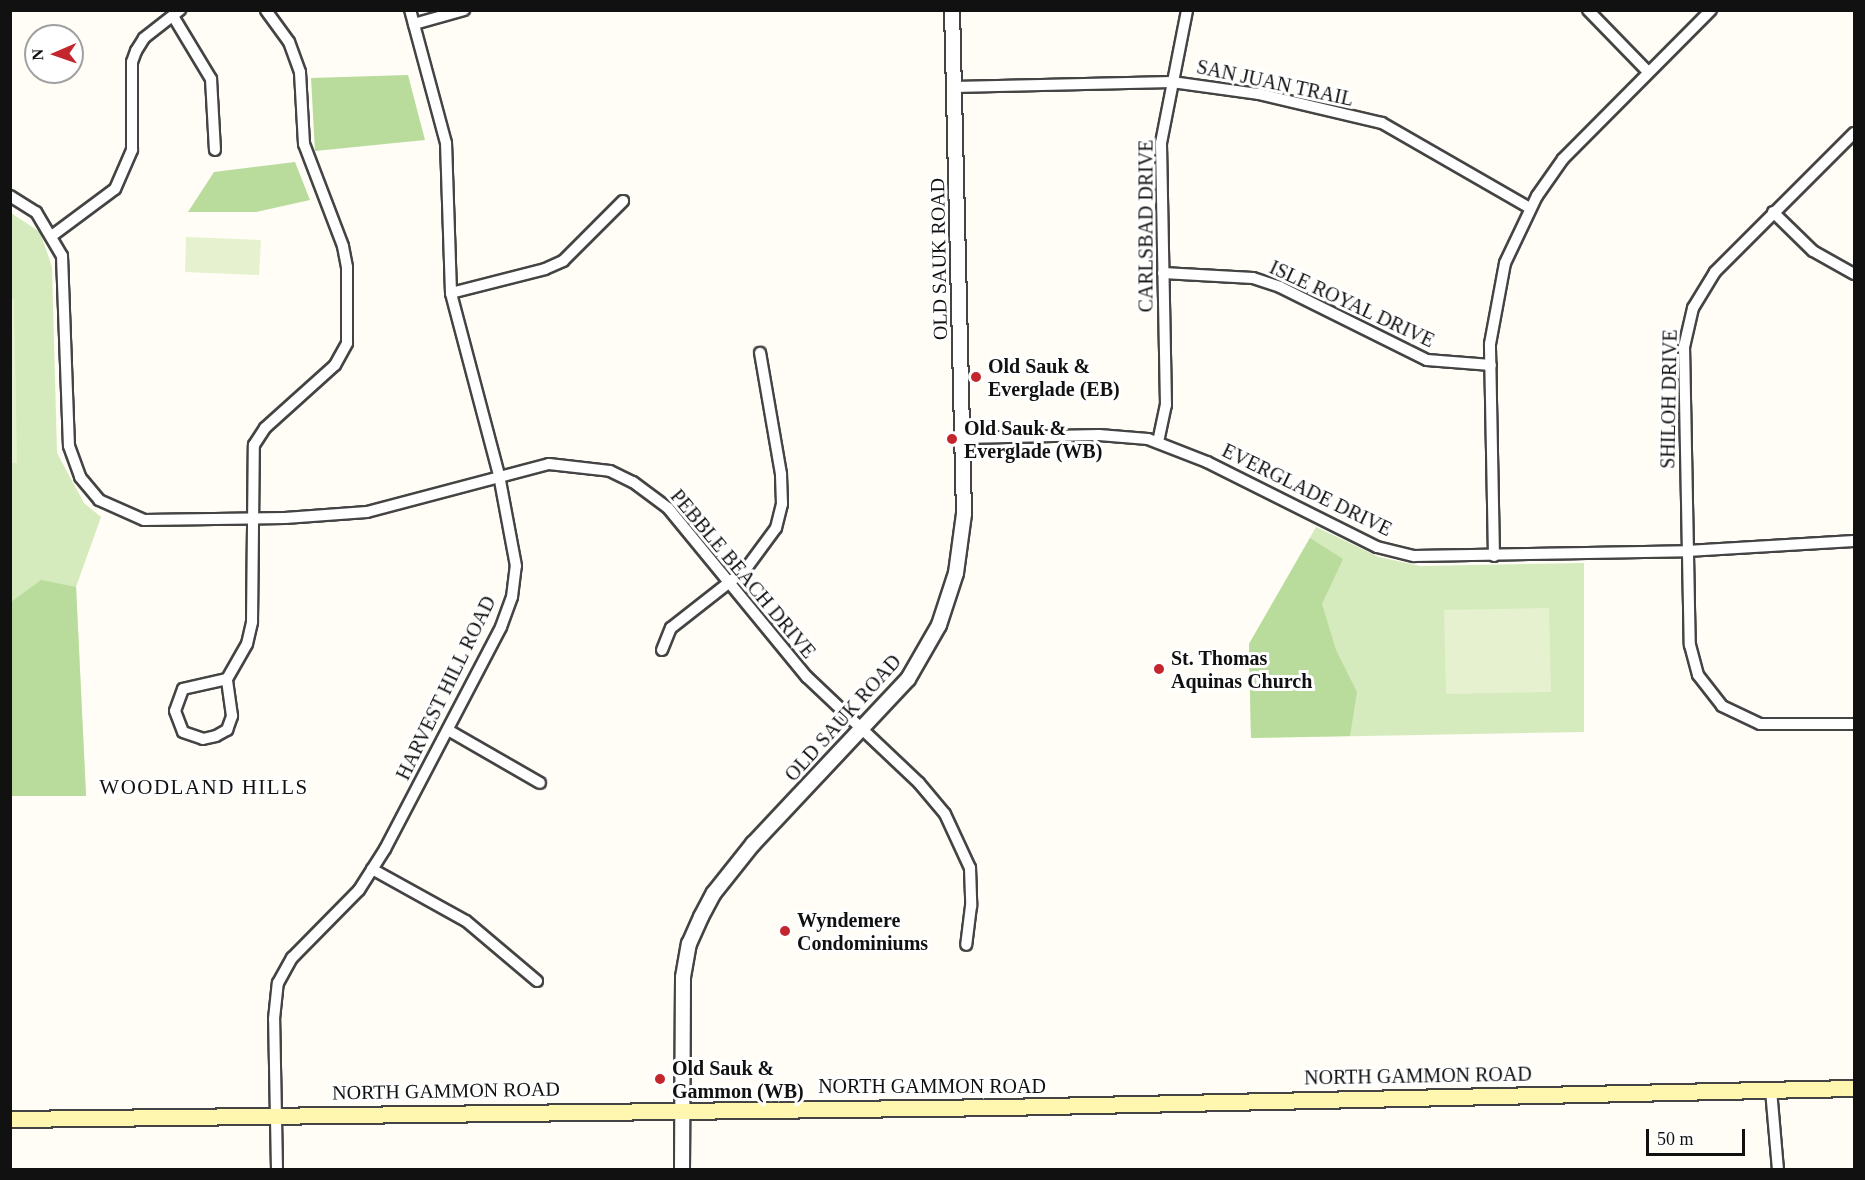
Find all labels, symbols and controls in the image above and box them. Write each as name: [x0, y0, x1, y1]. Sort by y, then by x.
north arrow: [24, 24, 84, 84]
text: N: [29, 49, 46, 61]
street label: SAN JUAN TRAIL: [1194, 55, 1356, 111]
street label: CARLSBAD DRIVE: [1134, 140, 1158, 312]
street label: OLD SAUK ROAD: [926, 178, 952, 340]
street label: ISLE ROYAL DRIVE: [1265, 255, 1439, 353]
street label: SHILOH DRIVE: [1656, 329, 1682, 469]
place label: Old Sauk & Everglade (EB): [988, 354, 1120, 401]
marker: Old Sauk & Everglade (EB): [969, 370, 983, 384]
place label: Old Sauk & Everglade (WB): [964, 416, 1102, 463]
marker: Old Sauk & Everglade (WB): [945, 432, 959, 446]
street label: EVERGLADE DRIVE: [1218, 438, 1396, 542]
street label: PEBBLE BEACH DRIVE: [665, 485, 821, 663]
street label: HARVEST HILL ROAD: [391, 592, 501, 784]
place label: St. Thomas Aquinas Church: [1171, 646, 1312, 693]
street label: OLD SAUK ROAD: [780, 650, 906, 786]
marker: St. Thomas Aquinas Church: [1152, 662, 1166, 676]
district label: WOODLAND HILLS: [99, 774, 309, 800]
place label: Wyndemere Condominiums: [797, 908, 928, 955]
marker: Wyndemere Condominiums: [778, 924, 792, 938]
place label: Old Sauk & Gammon (WB): [672, 1056, 804, 1103]
street label: NORTH GAMMON ROAD: [1304, 1062, 1532, 1090]
marker: Old Sauk & Gammon (WB): [653, 1072, 667, 1086]
street label: NORTH GAMMON ROAD: [818, 1074, 1046, 1098]
street label: NORTH GAMMON ROAD: [332, 1077, 560, 1105]
scale bar: [1649, 1117, 1748, 1155]
text: 50 m: [1657, 1129, 1694, 1149]

